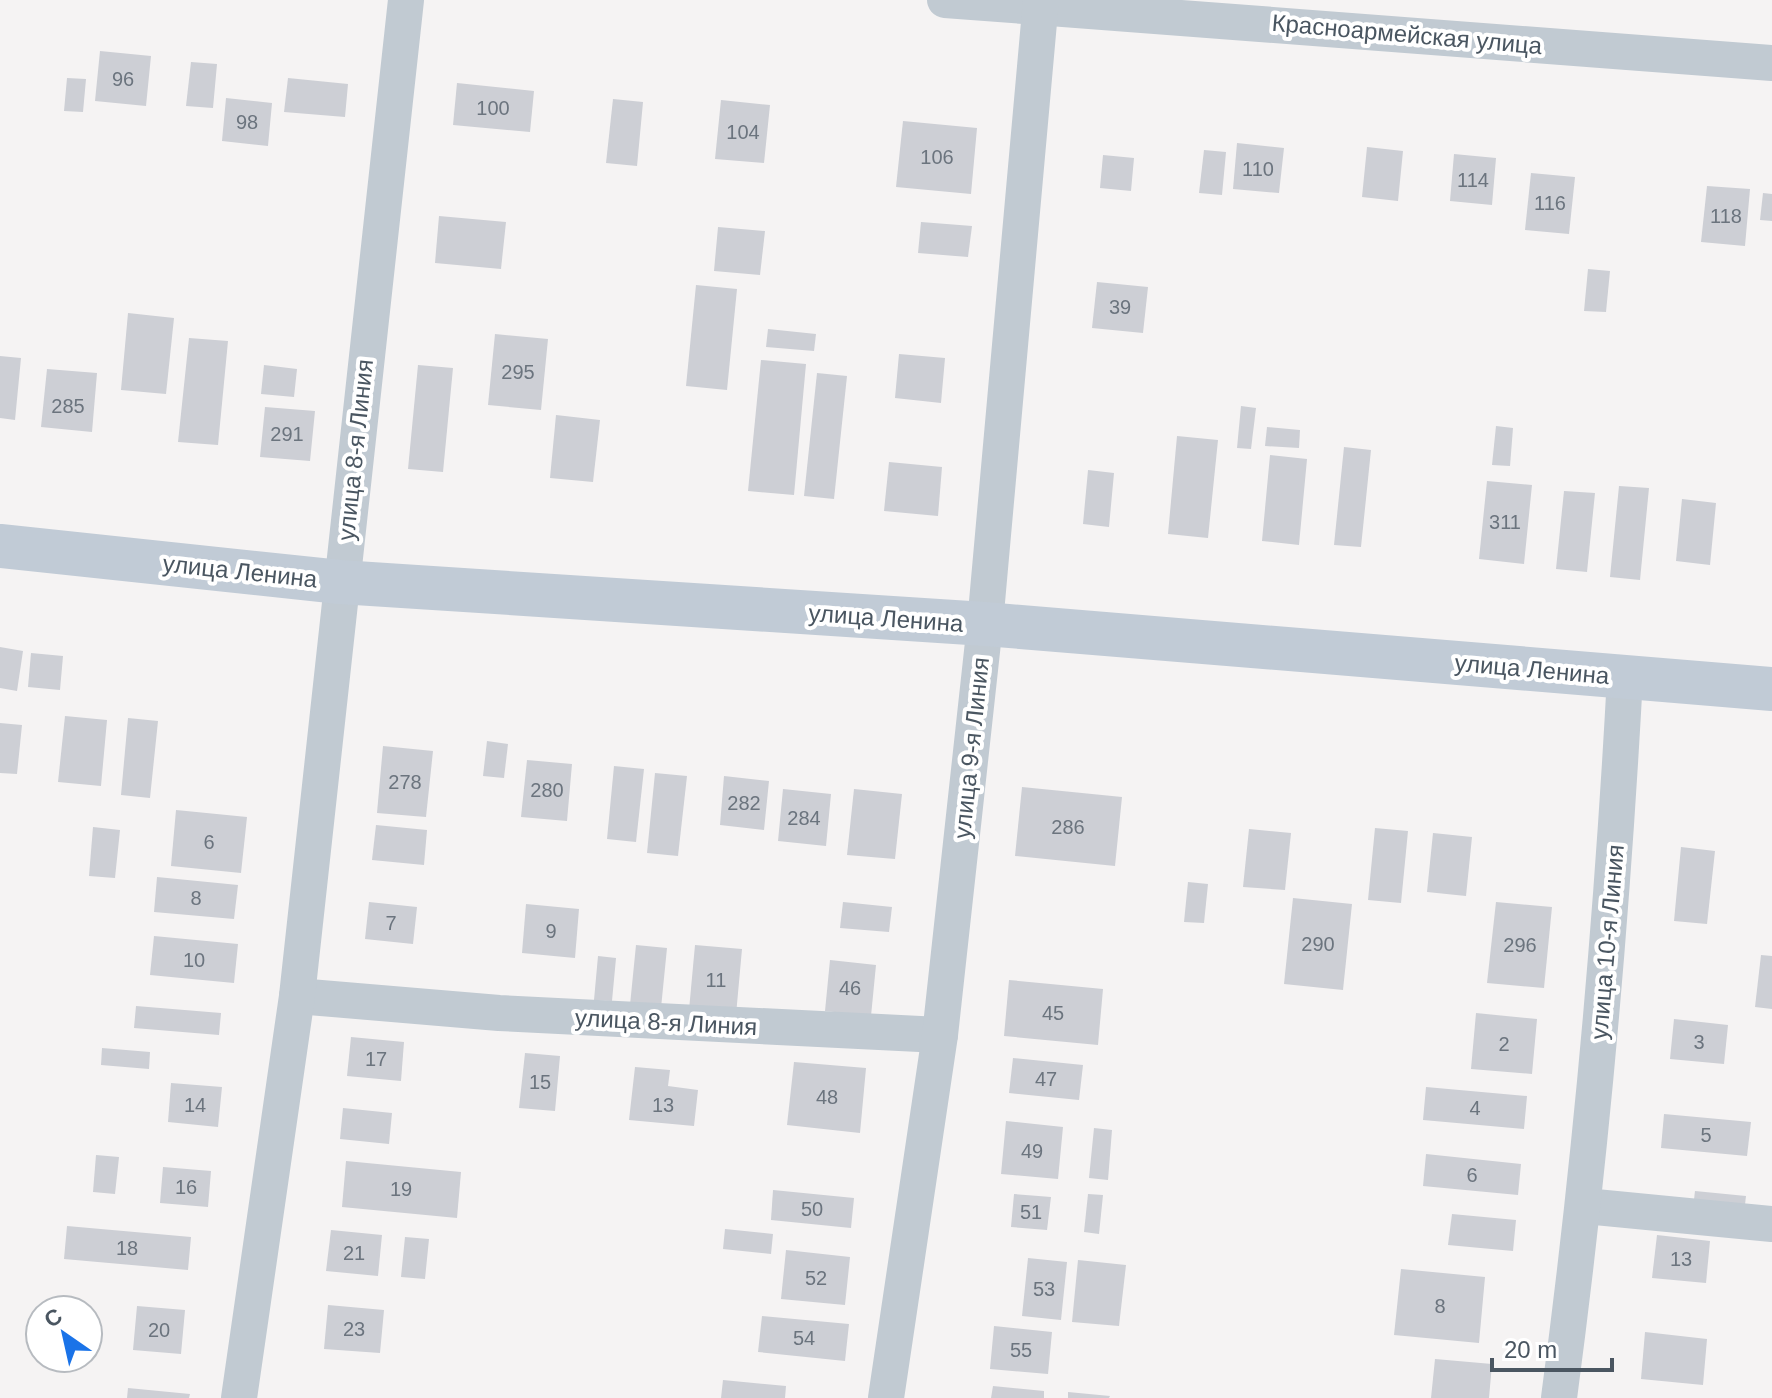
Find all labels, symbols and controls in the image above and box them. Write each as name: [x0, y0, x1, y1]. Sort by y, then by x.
street label: Красноармейская улица: [1271, 9, 1544, 59]
house number: 96: [112, 68, 134, 90]
house number: 100: [476, 97, 510, 119]
house number: 98: [236, 111, 258, 133]
house number: 104: [726, 121, 760, 143]
house number: 106: [920, 146, 954, 168]
house number: 110: [1242, 158, 1274, 180]
house number: 114: [1457, 169, 1489, 191]
house number: 116: [1534, 192, 1566, 214]
house number: 118: [1710, 205, 1742, 227]
house number: 39: [1109, 296, 1131, 318]
street label: улица 8-я Линия: [332, 358, 378, 542]
house number: 295: [501, 361, 535, 383]
house number: 285: [51, 395, 85, 417]
house number: 291: [270, 423, 304, 445]
house number: 311: [1489, 511, 1521, 533]
street label: улица Ленина: [162, 549, 319, 593]
street label: улица Ленина: [808, 599, 965, 637]
street label: улица Ленина: [1454, 649, 1611, 689]
street label: улица 9-я Линия: [948, 656, 994, 840]
house number: 278: [388, 771, 422, 793]
house number: 280: [530, 779, 564, 801]
house number: 282: [727, 792, 761, 814]
house number: 284: [787, 807, 821, 829]
house number: 286: [1051, 816, 1085, 838]
house number: 6: [203, 831, 215, 853]
street label: улица 10-я Линия: [1585, 843, 1629, 1041]
house number: 8: [190, 887, 202, 909]
house number: 7: [385, 912, 397, 934]
house number: 9: [545, 920, 557, 942]
house number: 290: [1301, 933, 1335, 955]
house number: 296: [1503, 934, 1537, 956]
house number: 10: [183, 949, 205, 971]
house number: 11: [706, 969, 726, 991]
house number: 46: [839, 977, 861, 999]
house number: 45: [1042, 1002, 1064, 1024]
street label: улица 8-я Линия: [574, 1004, 758, 1040]
house number: 3: [1693, 1031, 1705, 1053]
house number: 2: [1498, 1033, 1510, 1055]
house number: 17: [365, 1048, 387, 1070]
house number: 47: [1035, 1068, 1057, 1090]
house number: 15: [529, 1071, 551, 1093]
house number: 48: [816, 1086, 838, 1108]
house number: 14: [184, 1094, 206, 1116]
house number: 13: [652, 1094, 674, 1116]
house number: 4: [1469, 1097, 1481, 1119]
house number: 5: [1700, 1124, 1712, 1146]
house number: 49: [1021, 1140, 1043, 1162]
house number: 6: [1466, 1164, 1478, 1186]
house number: 16: [175, 1176, 197, 1198]
house number: 19: [390, 1178, 412, 1200]
house number: 50: [801, 1198, 823, 1220]
house number: 51: [1020, 1201, 1042, 1223]
house number: 18: [116, 1237, 138, 1259]
house number: 21: [343, 1242, 365, 1264]
house number: 13: [1670, 1248, 1692, 1270]
house number: 52: [805, 1267, 827, 1289]
house number: 53: [1033, 1278, 1055, 1300]
north arrow: [24, 1294, 104, 1374]
house number: 8: [1434, 1295, 1446, 1317]
text: С: [40, 1303, 67, 1333]
house number: 23: [343, 1318, 365, 1340]
house number: 20: [148, 1319, 170, 1341]
scale bar: [1492, 1322, 1612, 1372]
house number: 54: [793, 1327, 815, 1349]
text: 20 m: [1504, 1336, 1557, 1363]
house number: 55: [1010, 1339, 1032, 1361]

